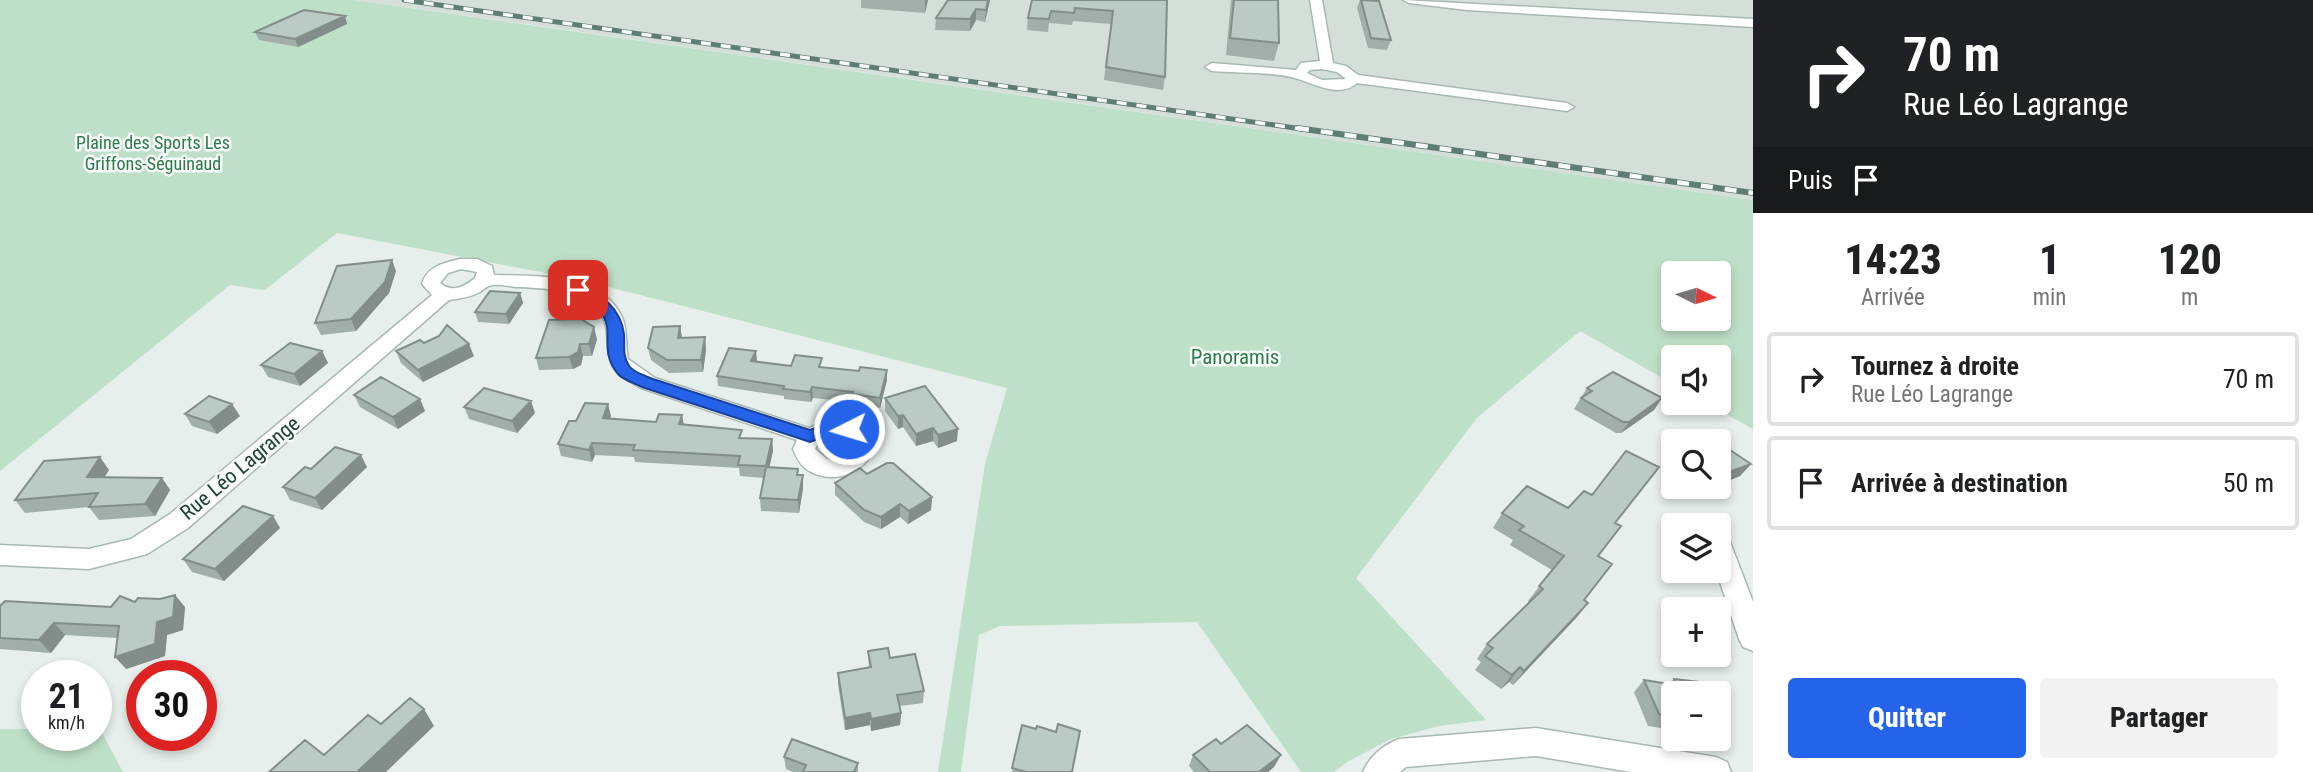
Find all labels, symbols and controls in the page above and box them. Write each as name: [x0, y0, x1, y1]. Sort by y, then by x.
text: 70 m: [1903, 26, 2000, 83]
icon: right: [1788, 28, 1879, 119]
text: Rue Léo Lagrange: [1903, 85, 2128, 123]
park label: Plaine des Sports Les Griffons-Séguinaud: [76, 132, 230, 174]
icon: arrive: [1847, 161, 1885, 199]
text: Puis: [1788, 165, 1833, 195]
text: 14:23: [1844, 235, 1941, 284]
text: 1: [2039, 235, 2060, 284]
text: 120: [2158, 235, 2222, 284]
pin: [548, 260, 608, 320]
north arrow: [1661, 261, 1731, 331]
map controls: [1661, 261, 1731, 751]
icon: arrive: [559, 271, 597, 309]
text: Arrivée: [1861, 284, 1925, 311]
text: min: [2033, 284, 2066, 311]
text: m: [2181, 284, 2198, 311]
park label: Panoramis: [1191, 345, 1279, 369]
button: sound: [1661, 345, 1731, 415]
text: Tournez à droite: [1851, 351, 2019, 381]
icon: right: [1792, 360, 1830, 398]
text: 70 m: [2223, 364, 2274, 394]
text: Rue Léo Lagrange: [1851, 381, 2013, 408]
position arrow: [812, 392, 886, 466]
street label: Rue Léo Lagrange: [176, 411, 305, 525]
button: search: [1661, 429, 1731, 499]
icon: arrive: [1792, 464, 1830, 502]
text: Arrivée à destination: [1851, 468, 2068, 498]
text: 50 m: [2223, 468, 2274, 498]
button: layers: [1661, 513, 1731, 583]
button: +: [1661, 597, 1731, 667]
speed limit sign: 30: [126, 660, 217, 751]
text: 21: [49, 676, 84, 717]
button: Quitter: [1788, 678, 2026, 758]
button: Partager: [2040, 678, 2278, 758]
button: −: [1661, 681, 1731, 751]
text: km/h: [48, 712, 85, 733]

